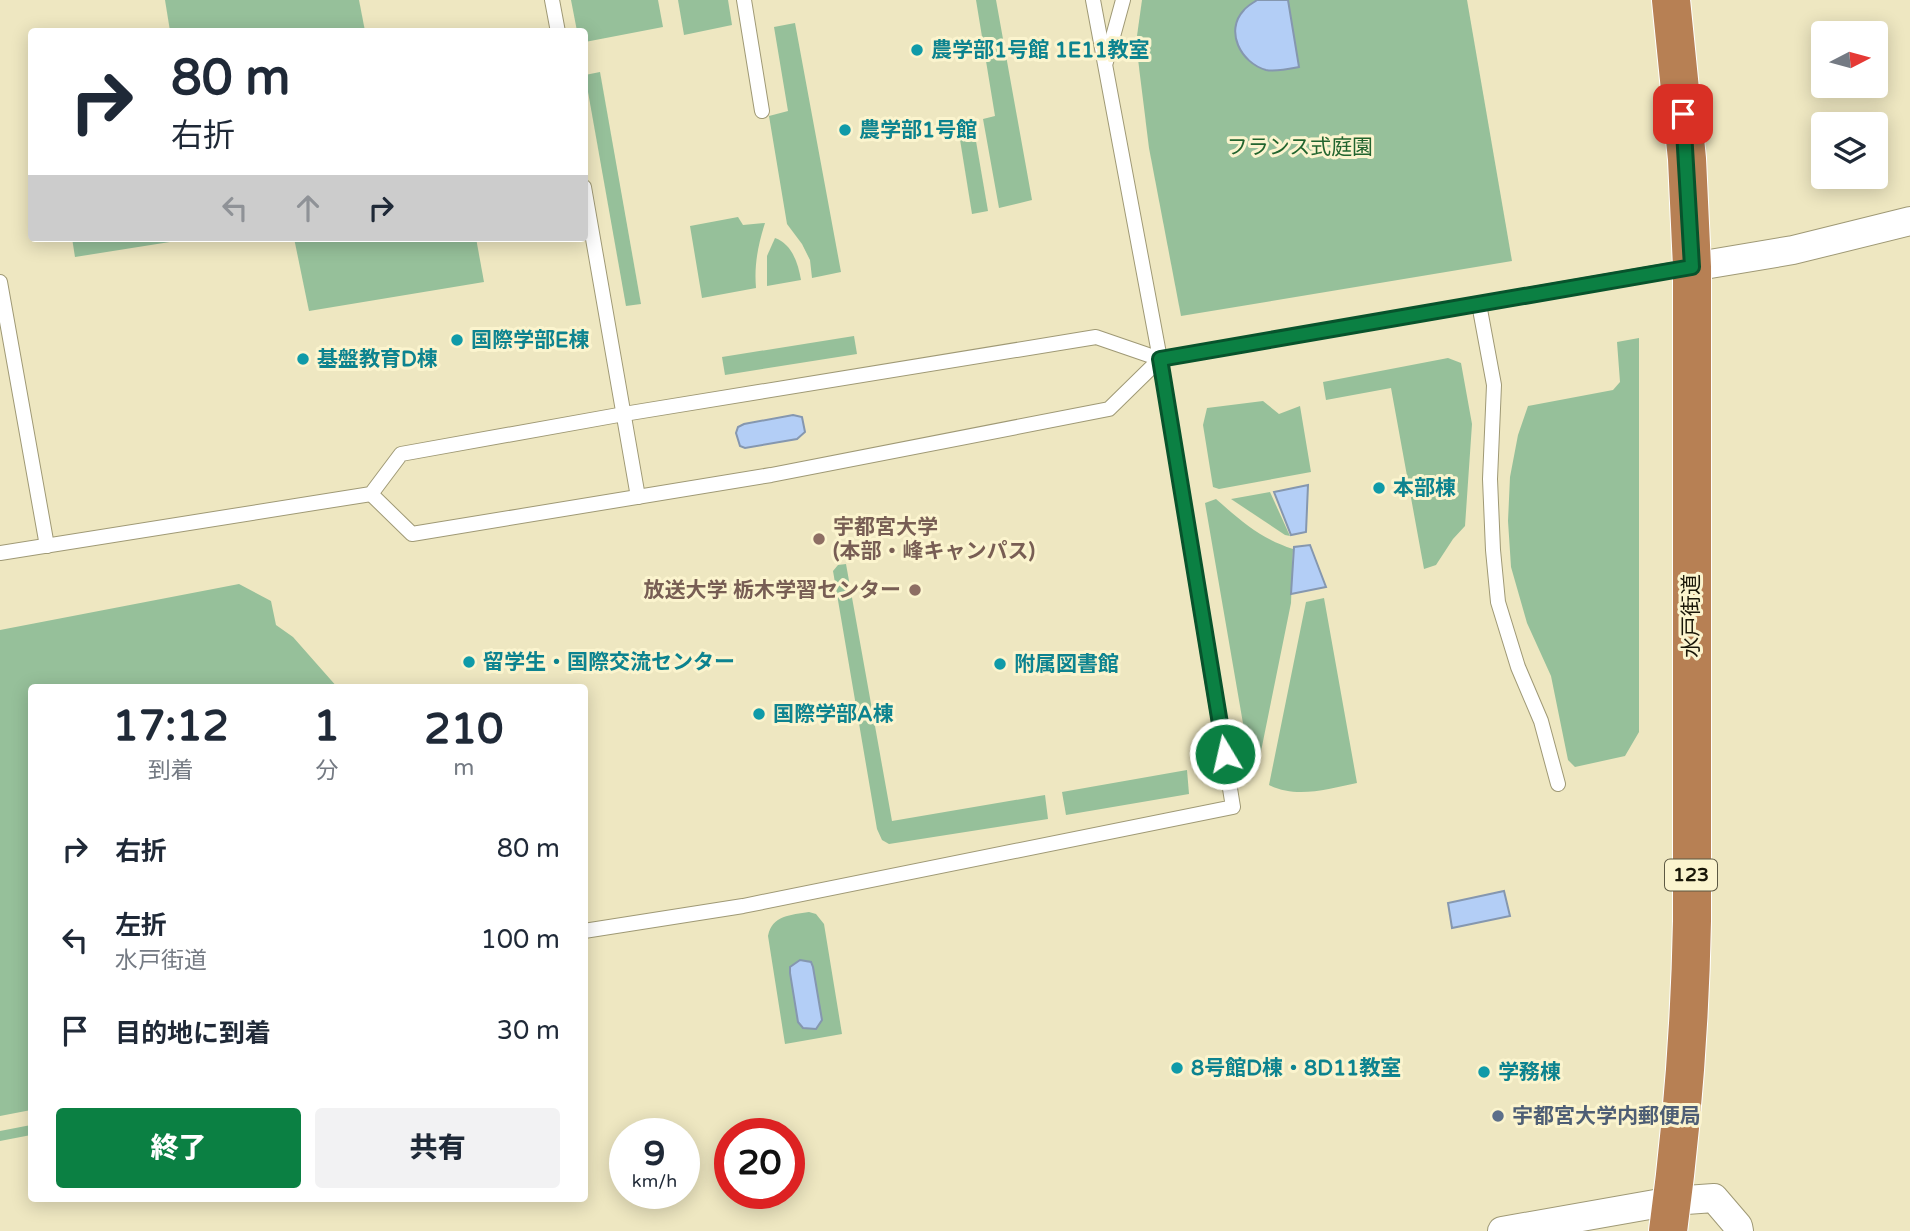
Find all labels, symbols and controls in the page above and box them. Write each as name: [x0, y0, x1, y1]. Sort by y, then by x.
north arrow: [1811, 21, 1888, 98]
map controls: [1811, 21, 1888, 189]
place label: 農学部1号館 1E11教室: [931, 38, 1150, 63]
marker: 農学部1号館 1E11教室: [909, 42, 925, 58]
text: 80 m: [171, 49, 290, 108]
icon: right: [56, 56, 147, 147]
pin: [1653, 84, 1713, 144]
icon: arrive: [1664, 95, 1702, 133]
button: layers: [1811, 112, 1888, 189]
text: 右折: [171, 117, 235, 155]
place label: 農学部1号館: [859, 118, 977, 143]
marker: 農学部1号館: [837, 122, 853, 138]
park label: フランス式庭園: [1227, 135, 1373, 160]
icon: left: [216, 189, 254, 227]
icon: ahead: [289, 189, 327, 227]
icon: right: [362, 189, 400, 227]
place label: 国際学部E棟: [471, 328, 589, 353]
marker: 国際学部E棟: [449, 332, 465, 348]
place label: 基盤教育D棟: [317, 347, 438, 372]
marker: 基盤教育D棟: [295, 351, 311, 367]
place label: 本部棟: [1393, 476, 1456, 501]
marker: 本部棟: [1371, 480, 1387, 496]
place label: 宇都宮大学 (本部・峰キャンパス): [833, 515, 1035, 564]
marker: 宇都宮大学 (本部・峰キャンパス): [811, 531, 827, 547]
street label: 水戸街道: [1679, 574, 1704, 658]
place label: 放送大学 栃木学習センター: [644, 578, 901, 603]
marker: 放送大学 栃木学習センター: [907, 582, 923, 598]
place label: 留学生・国際交流センター: [483, 650, 735, 675]
place label: 附属図書館: [1014, 652, 1119, 677]
marker: 留学生・国際交流センター: [461, 654, 477, 670]
marker: 附属図書館: [992, 656, 1008, 672]
text: 17:12: [113, 701, 229, 752]
text: 1: [313, 701, 340, 752]
place label: 国際学部A棟: [773, 702, 894, 727]
text: 210: [424, 704, 503, 755]
marker: 国際学部A棟: [751, 706, 767, 722]
position arrow: [1188, 717, 1262, 791]
text: m: [453, 754, 474, 782]
text: 到着: [148, 757, 194, 785]
text: 分: [315, 757, 338, 785]
icon: right: [56, 830, 94, 868]
text: 80 m: [497, 833, 560, 864]
text: 右折: [115, 836, 167, 867]
road number: 123: [1665, 860, 1717, 890]
text: 左折: [115, 910, 167, 941]
icon: left: [56, 921, 94, 959]
text: 100 m: [480, 924, 560, 955]
text: 水戸街道: [115, 947, 207, 975]
icon: arrive: [56, 1012, 94, 1050]
text: 30 m: [497, 1015, 560, 1046]
text: 目的地に到着: [115, 1018, 271, 1049]
place label: 8号館D棟・8D11教室: [1191, 1056, 1401, 1081]
marker: 8号館D棟・8D11教室: [1169, 1060, 1185, 1076]
place label: 学務棟: [1498, 1060, 1561, 1085]
marker: 学務棟: [1476, 1064, 1492, 1080]
place label: 宇都宮大学内郵便局: [1512, 1104, 1701, 1129]
button: 終了: [56, 1108, 301, 1188]
button: 共有: [315, 1108, 560, 1188]
marker: 宇都宮大学内郵便局: [1490, 1108, 1506, 1124]
speed limit sign: 20: [714, 1118, 805, 1209]
text: 9: [644, 1133, 665, 1175]
text: km/h: [632, 1170, 677, 1192]

